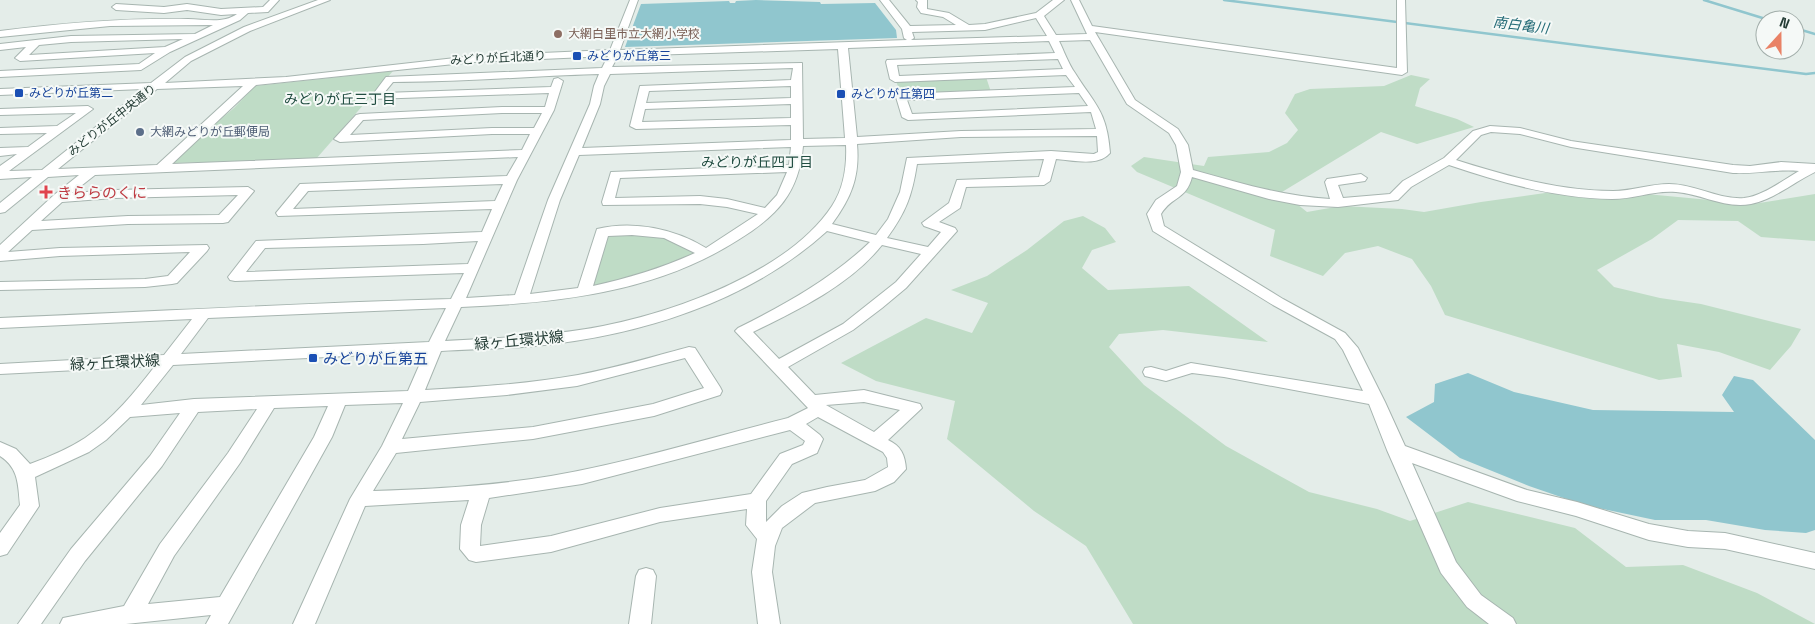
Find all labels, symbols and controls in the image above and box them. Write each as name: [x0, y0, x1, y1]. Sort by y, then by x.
north arrow: [1755, 10, 1805, 60]
water label: 南白亀川: [1492, 13, 1552, 38]
text: N: [1777, 13, 1792, 33]
place label: 大網白里市立大網小学校: [568, 26, 700, 42]
marker: 大網白里市立大網小学校: [552, 28, 564, 40]
street label: みどりが丘北通り: [450, 47, 546, 69]
place label: みどりが丘第三: [587, 48, 671, 64]
marker: みどりが丘第三: [571, 50, 583, 62]
street label: みどりが丘中央通り: [65, 80, 159, 160]
place label: みどりが丘第二: [29, 85, 113, 101]
place label: みどりが丘第四: [851, 86, 935, 102]
marker: みどりが丘第二: [13, 87, 25, 99]
marker: みどりが丘第四: [835, 88, 847, 100]
district label: みどりが丘三丁目: [284, 90, 396, 108]
place label: 大網みどりが丘郵便局: [150, 124, 270, 140]
marker: 大網みどりが丘郵便局: [134, 126, 146, 138]
district label: みどりが丘四丁目: [701, 153, 813, 171]
place label: きららのくに: [57, 183, 147, 202]
marker: きららのくに: [39, 185, 53, 199]
street label: 緑ヶ丘環状線: [473, 327, 565, 353]
place label: みどりが丘第五: [323, 349, 428, 368]
street label: 緑ヶ丘環状線: [70, 350, 160, 374]
marker: みどりが丘第五: [307, 352, 319, 364]

